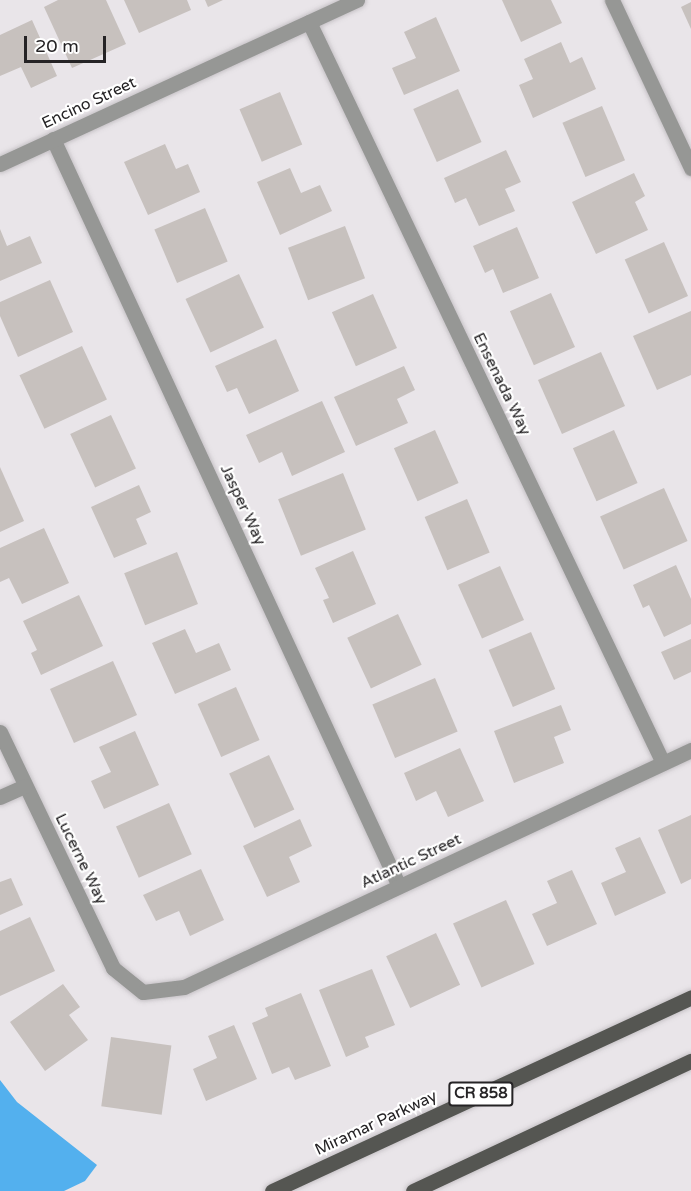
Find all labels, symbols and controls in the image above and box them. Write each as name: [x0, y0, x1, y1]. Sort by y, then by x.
scale bar: [27, 24, 110, 62]
text: 20 m: [35, 35, 79, 57]
street label: Encino Street: [39, 73, 139, 133]
street label: Ensenada Way: [469, 330, 535, 438]
street label: Jasper Way: [216, 462, 270, 548]
street label: Lucerne Way: [51, 811, 111, 907]
street label: Atlantic Street: [358, 829, 464, 893]
road number: CR 858: [448, 1082, 514, 1106]
street label: Miramar Parkway: [312, 1086, 440, 1160]

